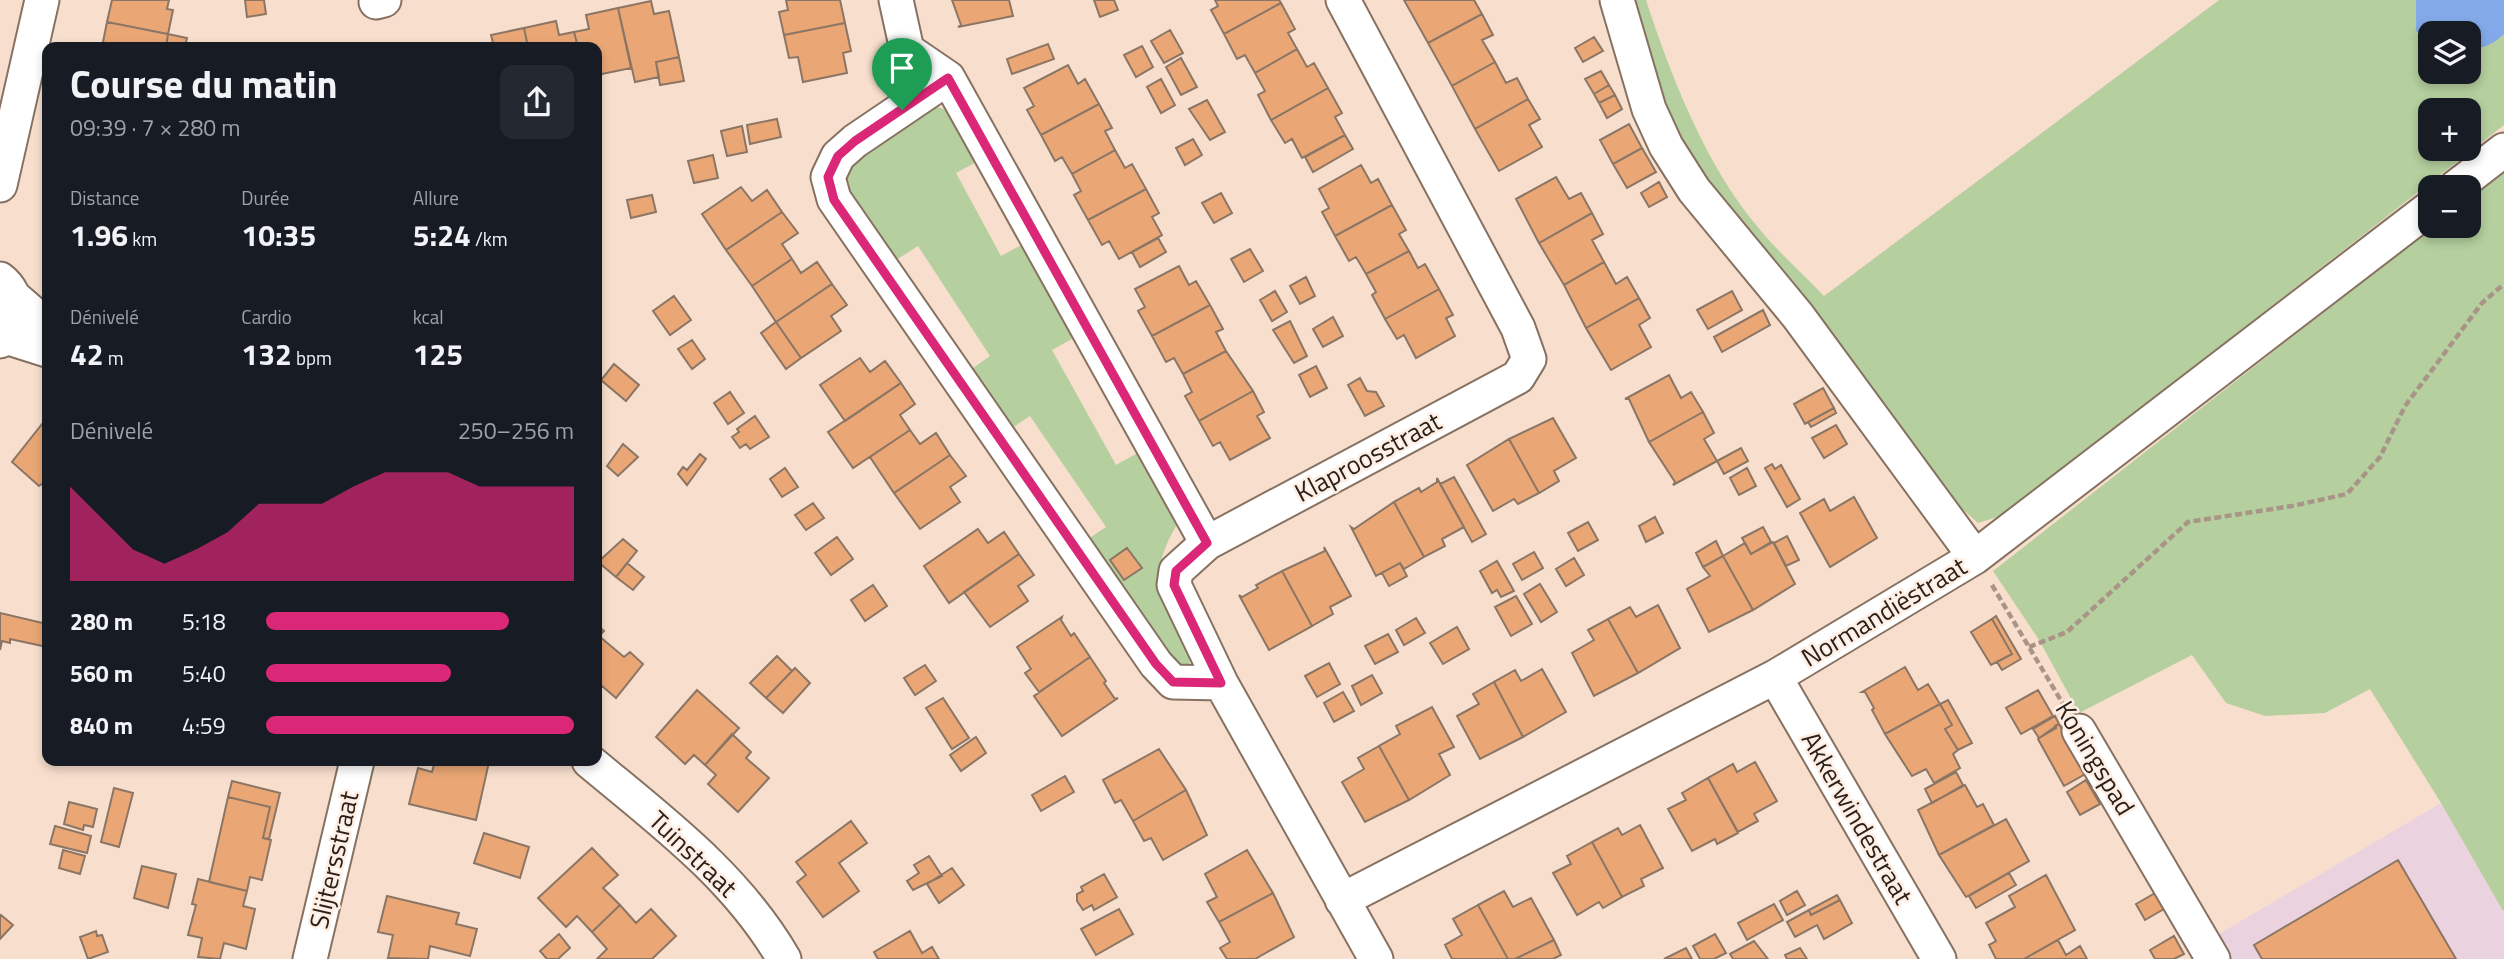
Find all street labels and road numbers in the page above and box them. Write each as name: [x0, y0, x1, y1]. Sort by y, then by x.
street label: Klaproosstraat: [1287, 402, 1448, 512]
street label: Normandiëstraat: [1794, 547, 1974, 676]
street label: Koningspad: [2046, 693, 2145, 823]
street label: Akkerwindestraat: [1792, 724, 1923, 911]
street label: Slijtersstraat: [299, 787, 368, 933]
street label: Tuinstraat: [640, 801, 747, 906]

